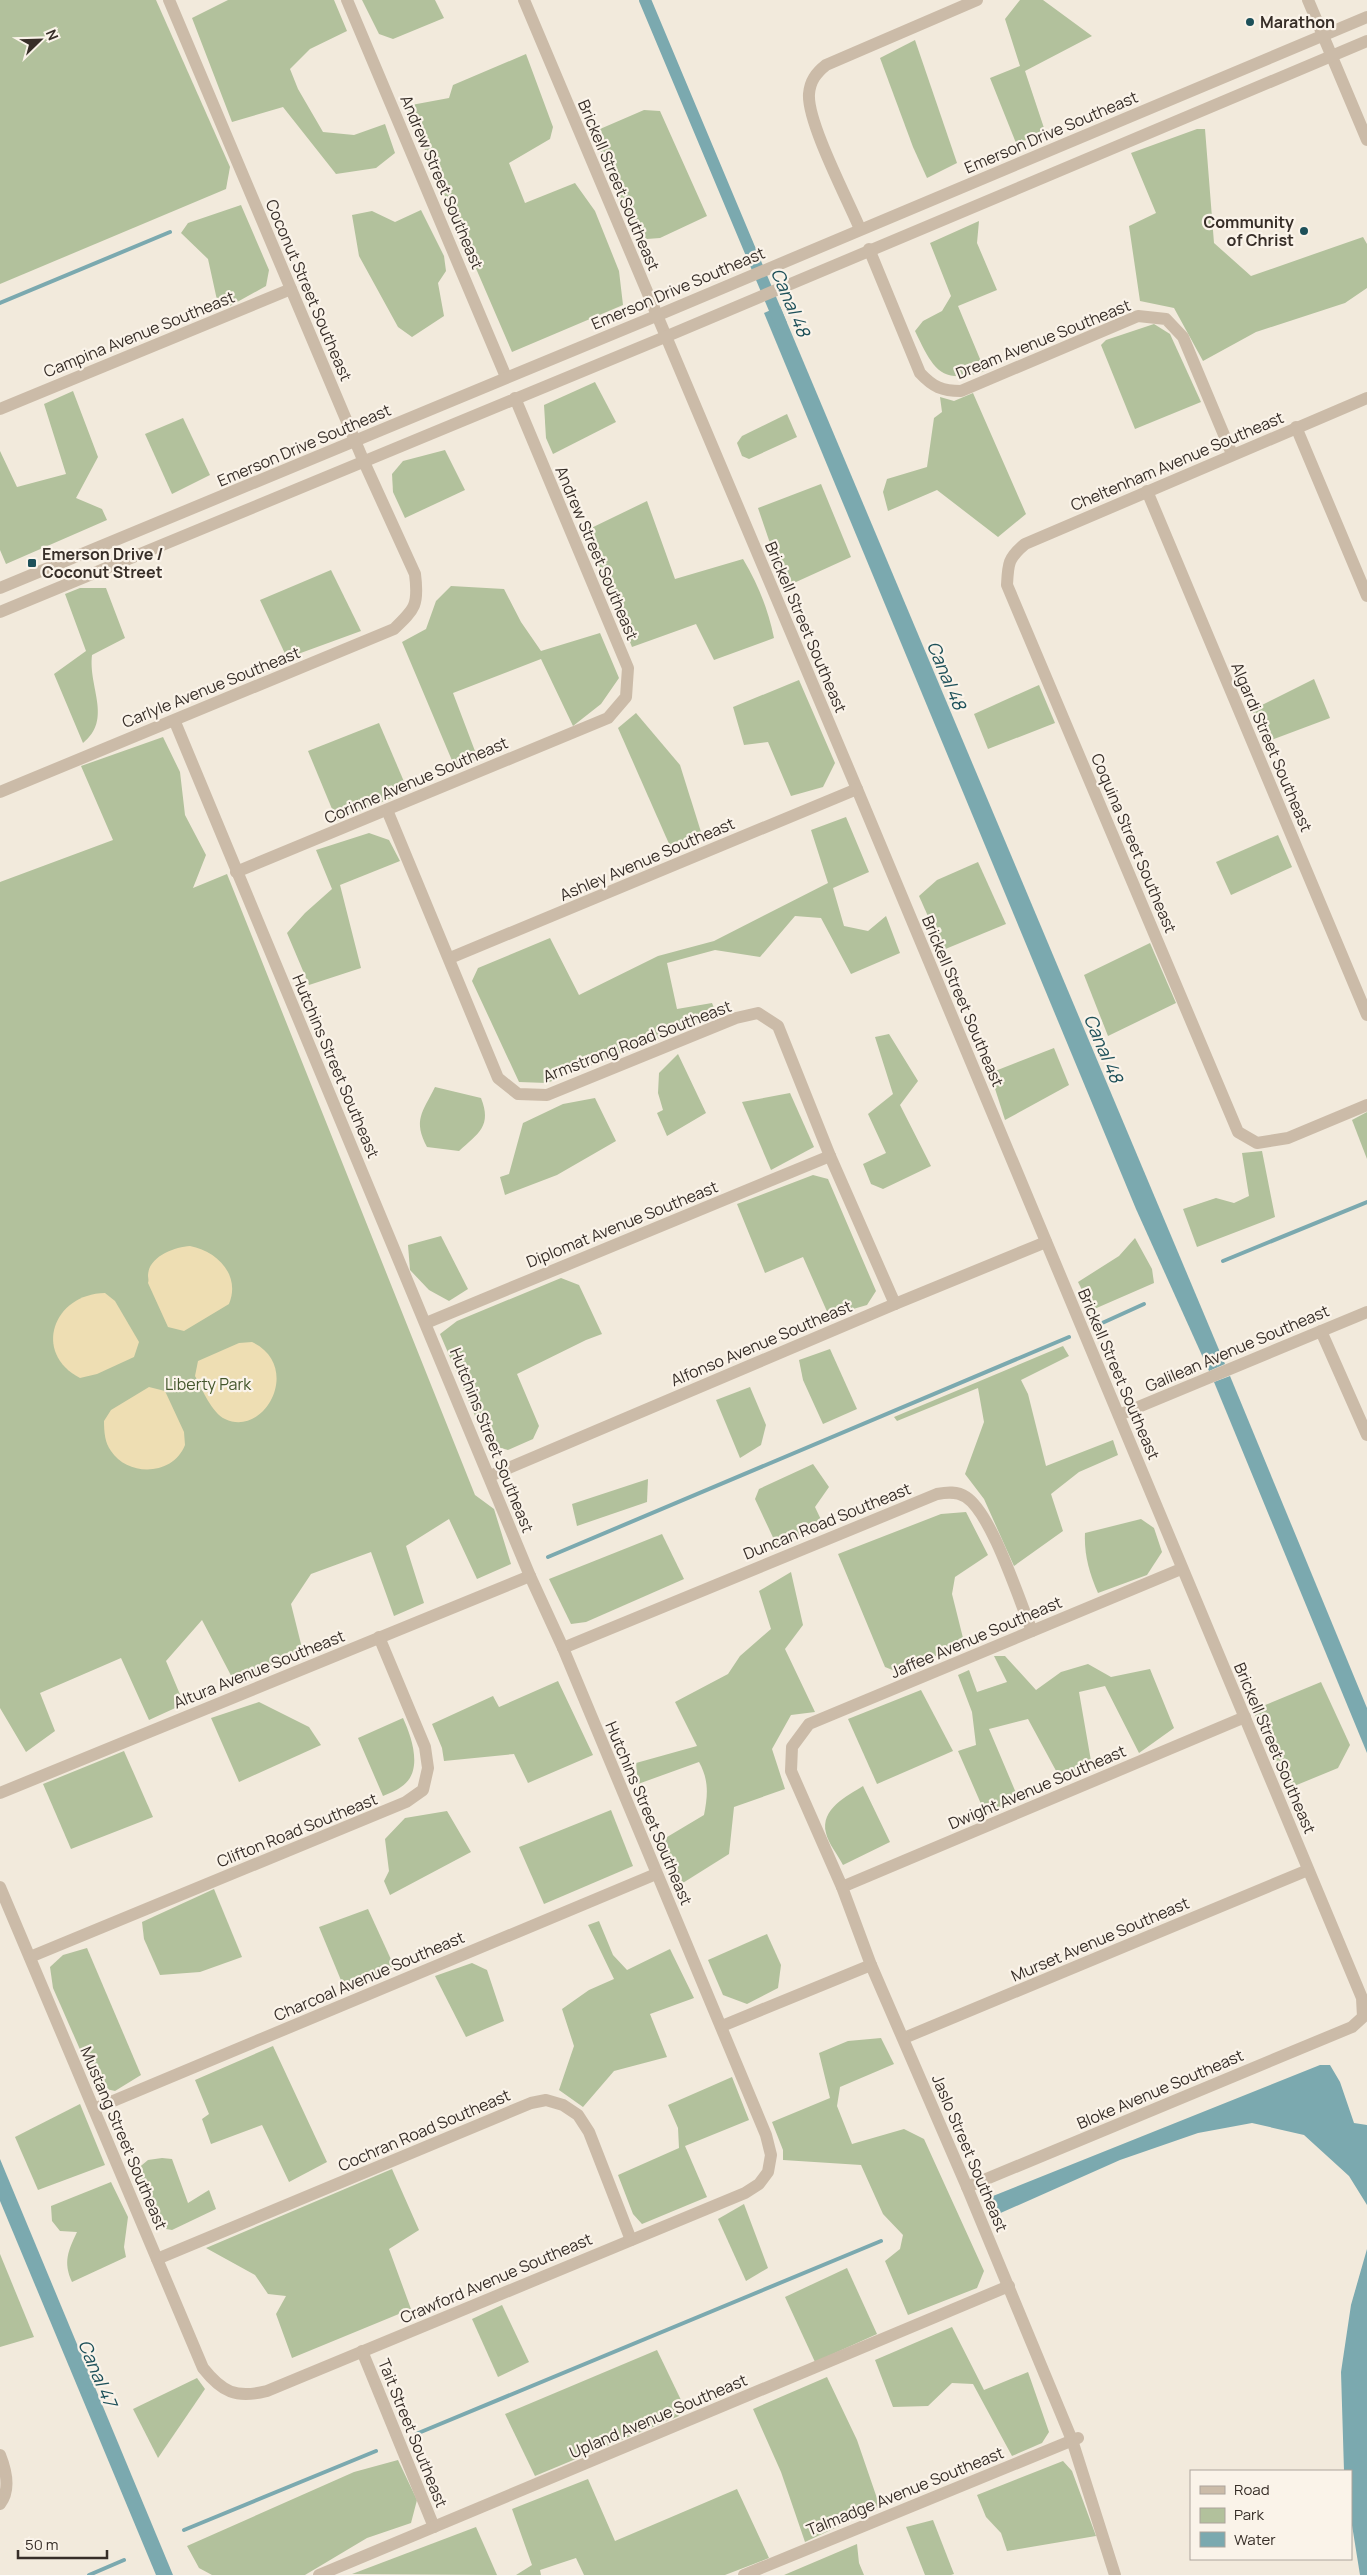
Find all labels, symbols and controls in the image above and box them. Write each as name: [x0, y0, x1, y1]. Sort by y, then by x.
place label: Marathon: [1260, 11, 1335, 33]
north arrow: [15, 15, 65, 65]
marker: Marathon: [1244, 16, 1256, 28]
text: N: [42, 26, 63, 43]
street label: Emerson Drive Southeast: [961, 85, 1141, 179]
street label: Andrew Street Southeast: [395, 92, 489, 272]
street label: Brickell Street Southeast: [573, 96, 665, 274]
street label: Coconut Street Southeast: [261, 196, 357, 384]
place label: Community of Christ: [1203, 211, 1294, 251]
marker: Community of Christ: [1298, 225, 1310, 237]
street label: Emerson Drive Southeast: [588, 241, 768, 335]
water label: Canal 48: [766, 264, 817, 341]
street label: Campina Avenue Southeast: [40, 286, 238, 382]
street label: Dream Avenue Southeast: [952, 294, 1134, 384]
street label: Emerson Drive Southeast: [214, 398, 394, 492]
street label: Cheltenham Avenue Southeast: [1067, 406, 1287, 516]
street label: Andrew Street Southeast: [550, 463, 644, 643]
street label: Brickell Street Southeast: [760, 538, 852, 716]
place label: Emerson Drive / Coconut Street: [42, 543, 163, 583]
marker: Emerson Drive / Coconut Street: [26, 557, 38, 569]
water label: Canal 48: [922, 637, 973, 714]
street label: Carlyle Avenue Southeast: [119, 641, 303, 733]
street label: Algardi Street Southeast: [1226, 659, 1318, 835]
street label: Corinne Avenue Southeast: [321, 731, 511, 829]
street label: Coquina Street Southeast: [1086, 750, 1182, 936]
street label: Ashley Avenue Southeast: [556, 812, 738, 906]
street label: Brickell Street Southeast: [917, 912, 1009, 1090]
street label: Hutchins Street Southeast: [287, 971, 385, 1161]
street label: Armstrong Road Southeast: [540, 995, 734, 1087]
water label: Canal 48: [1079, 1010, 1130, 1087]
street label: Diplomat Avenue Southeast: [523, 1175, 721, 1273]
street label: Brickell Street Southeast: [1073, 1285, 1165, 1463]
street label: Alfonso Avenue Southeast: [667, 1295, 855, 1391]
street label: Galilean Avenue Southeast: [1142, 1299, 1332, 1397]
street label: Hutchins Street Southeast: [445, 1344, 539, 1536]
park label: Liberty Park: [165, 1373, 252, 1395]
street label: Duncan Road Southeast: [740, 1477, 914, 1565]
street label: Jaffee Avenue Southeast: [887, 1591, 1065, 1683]
street label: Altura Avenue Southeast: [170, 1625, 348, 1713]
street label: Brickell Street Southeast: [1229, 1659, 1321, 1837]
street label: Hutchins Street Southeast: [600, 1718, 698, 1908]
street label: Dwight Avenue Southeast: [945, 1740, 1129, 1834]
street label: Clifton Road Southeast: [213, 1788, 381, 1872]
street label: Murset Avenue Southeast: [1008, 1891, 1192, 1987]
street label: Charcoal Avenue Southeast: [270, 1926, 468, 2026]
street label: Mustang Street Southeast: [75, 2043, 173, 2233]
street label: Bloke Avenue Southeast: [1073, 2044, 1247, 2134]
street label: Jaslo Street Southeast: [927, 2071, 1013, 2235]
street label: Cochran Road Southeast: [335, 2084, 513, 2176]
street label: Crawford Avenue Southeast: [397, 2228, 595, 2328]
water label: Canal 47: [73, 2336, 124, 2413]
street label: Tait Street Southeast: [373, 2355, 453, 2511]
street label: Upland Avenue Southeast: [566, 2369, 750, 2463]
street label: Talmadge Avenue Southeast: [803, 2441, 1007, 2541]
legend: [1190, 2470, 1352, 2560]
text: Road: [1234, 2479, 1270, 2500]
text: Park: [1234, 2504, 1264, 2525]
scale bar: [18, 2528, 106, 2560]
text: Water: [1234, 2529, 1276, 2550]
text: 50 m: [25, 2534, 59, 2555]

